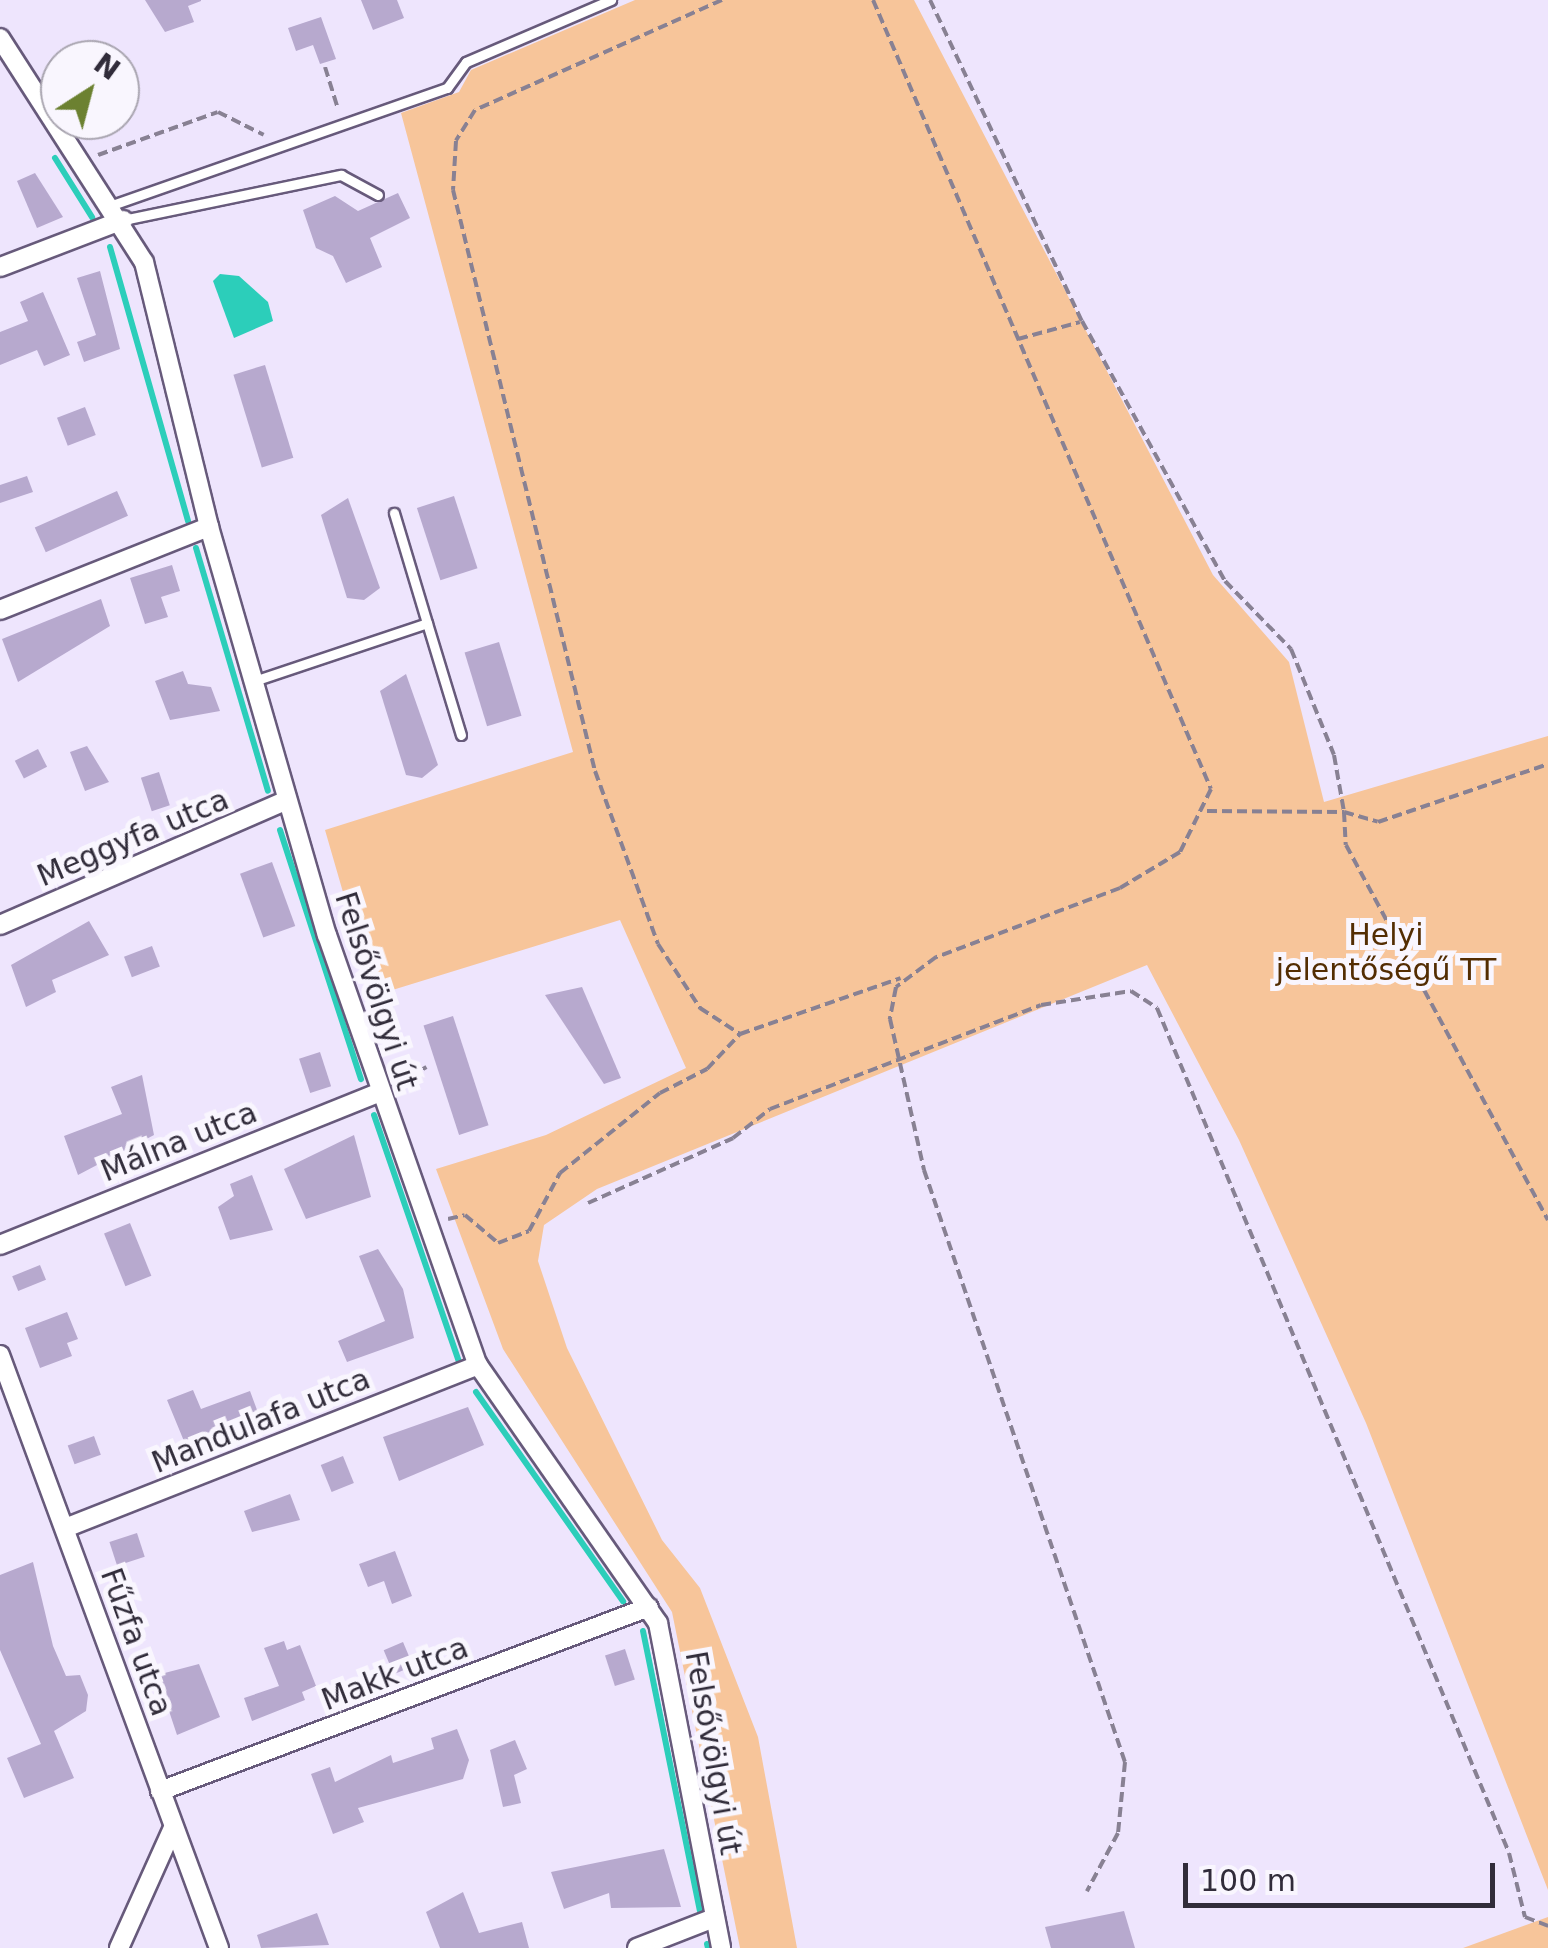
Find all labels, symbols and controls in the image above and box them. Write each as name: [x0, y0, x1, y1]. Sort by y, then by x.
north arrow: [40, 40, 140, 140]
text: N: [88, 47, 126, 87]
street label: Meggyfa utca: [32, 782, 234, 894]
street label: Felsővölgyi út: [327, 887, 425, 1095]
park label: Helyi jelentőségű TT: [1276, 917, 1496, 988]
street label: Málna utca: [96, 1094, 262, 1190]
street label: Mandulafa utca: [147, 1361, 375, 1481]
street label: Fűzfa utca: [93, 1563, 179, 1721]
street label: Makk utca: [317, 1630, 473, 1718]
street label: Felsővölgyi út: [677, 1648, 749, 1858]
scale bar: [1188, 1843, 1500, 1905]
text: 100 m: [1200, 1863, 1296, 1898]

